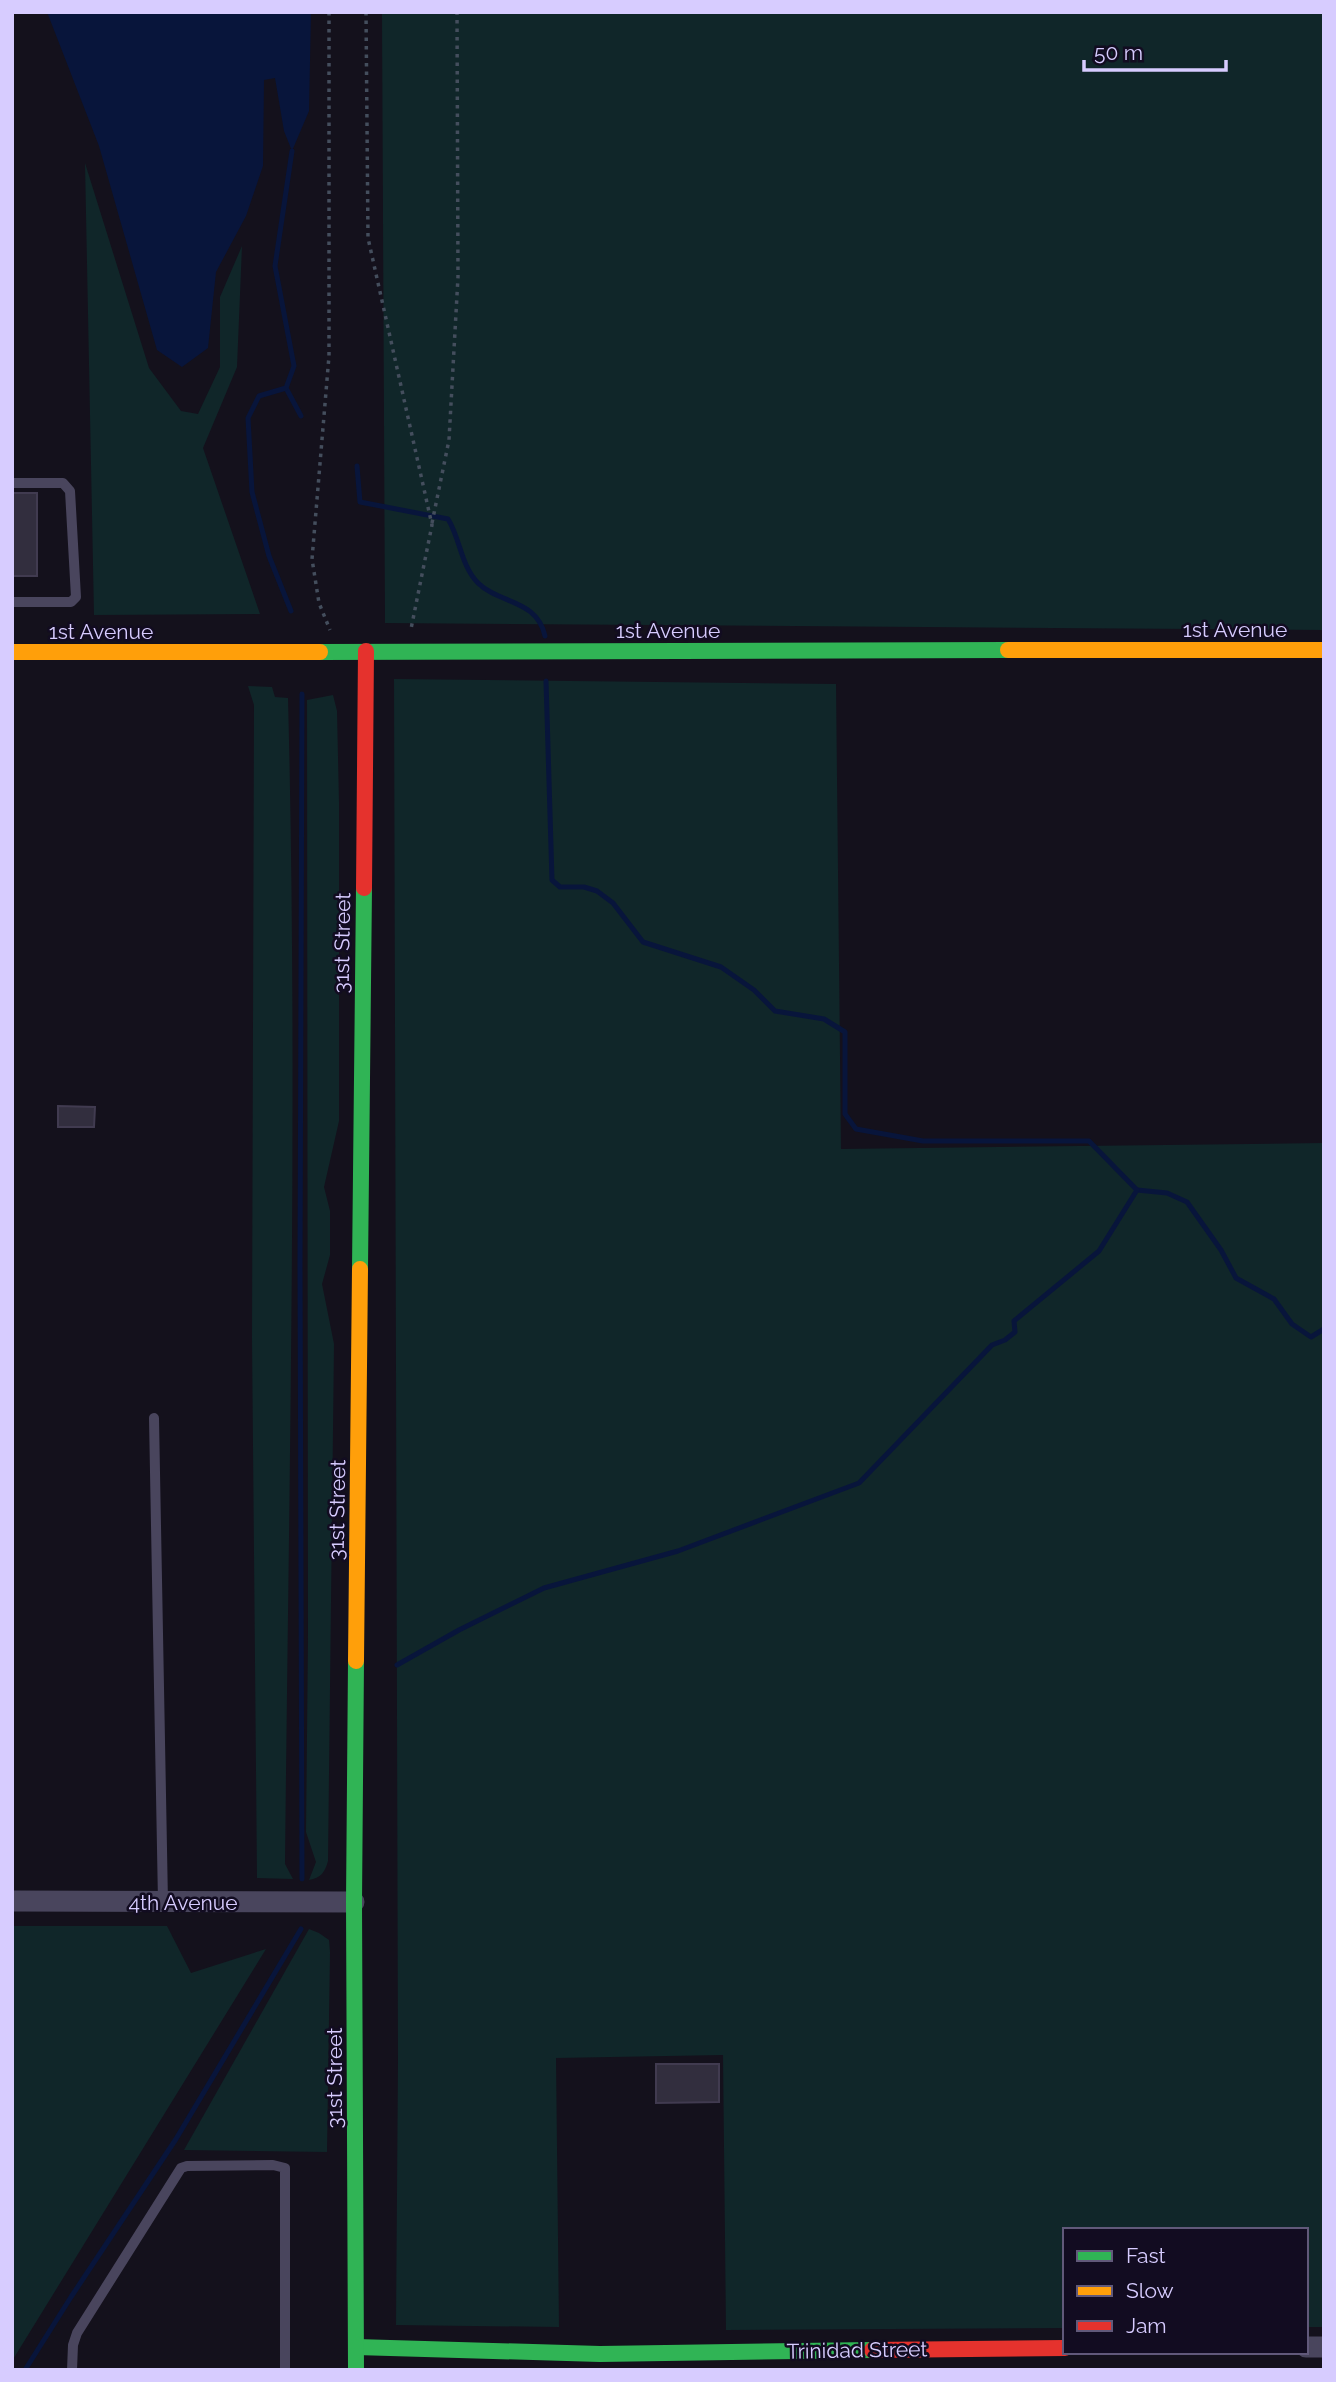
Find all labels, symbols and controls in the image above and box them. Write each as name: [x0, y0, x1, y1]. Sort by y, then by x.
scale bar: [1084, 28, 1226, 72]
text: 50 m: [1094, 40, 1143, 65]
street label: 1st Avenue: [1183, 617, 1287, 642]
street label: 1st Avenue: [616, 618, 720, 643]
street label: 1st Avenue: [49, 619, 153, 644]
street label: 31st Street: [329, 892, 355, 994]
street label: 31st Street: [324, 1459, 350, 1561]
street label: 4th Avenue: [128, 1890, 238, 1915]
street label: 31st Street: [322, 2028, 347, 2128]
legend: [1063, 2228, 1308, 2354]
text: Fast: [1126, 2243, 1166, 2268]
text: Slow: [1126, 2278, 1174, 2303]
text: Jam: [1126, 2313, 1167, 2338]
street label: Trinidad Street: [786, 2336, 928, 2364]

